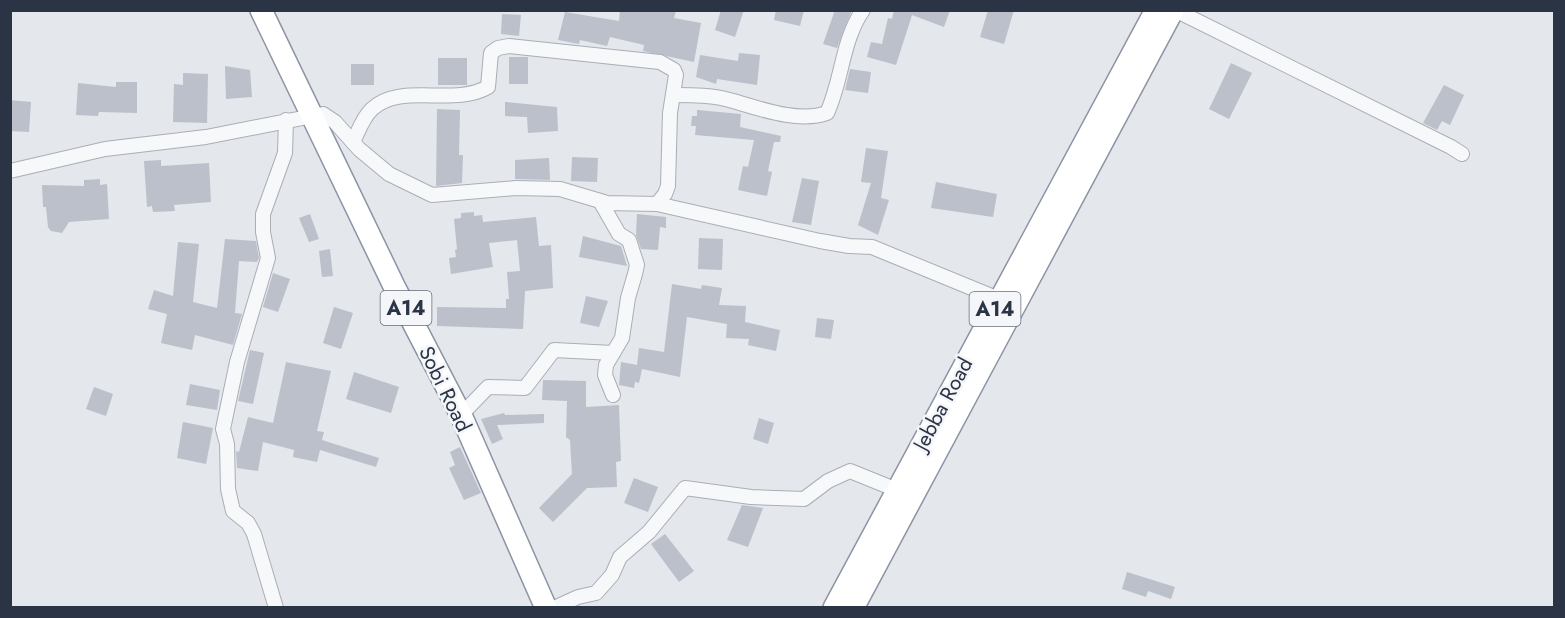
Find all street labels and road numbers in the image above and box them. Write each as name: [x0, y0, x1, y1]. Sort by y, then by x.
road number: A14: [380, 291, 432, 325]
road number: A14: [970, 292, 1020, 326]
street label: Sobi Road: [411, 341, 479, 437]
street label: Jebba Road: [905, 352, 980, 459]

